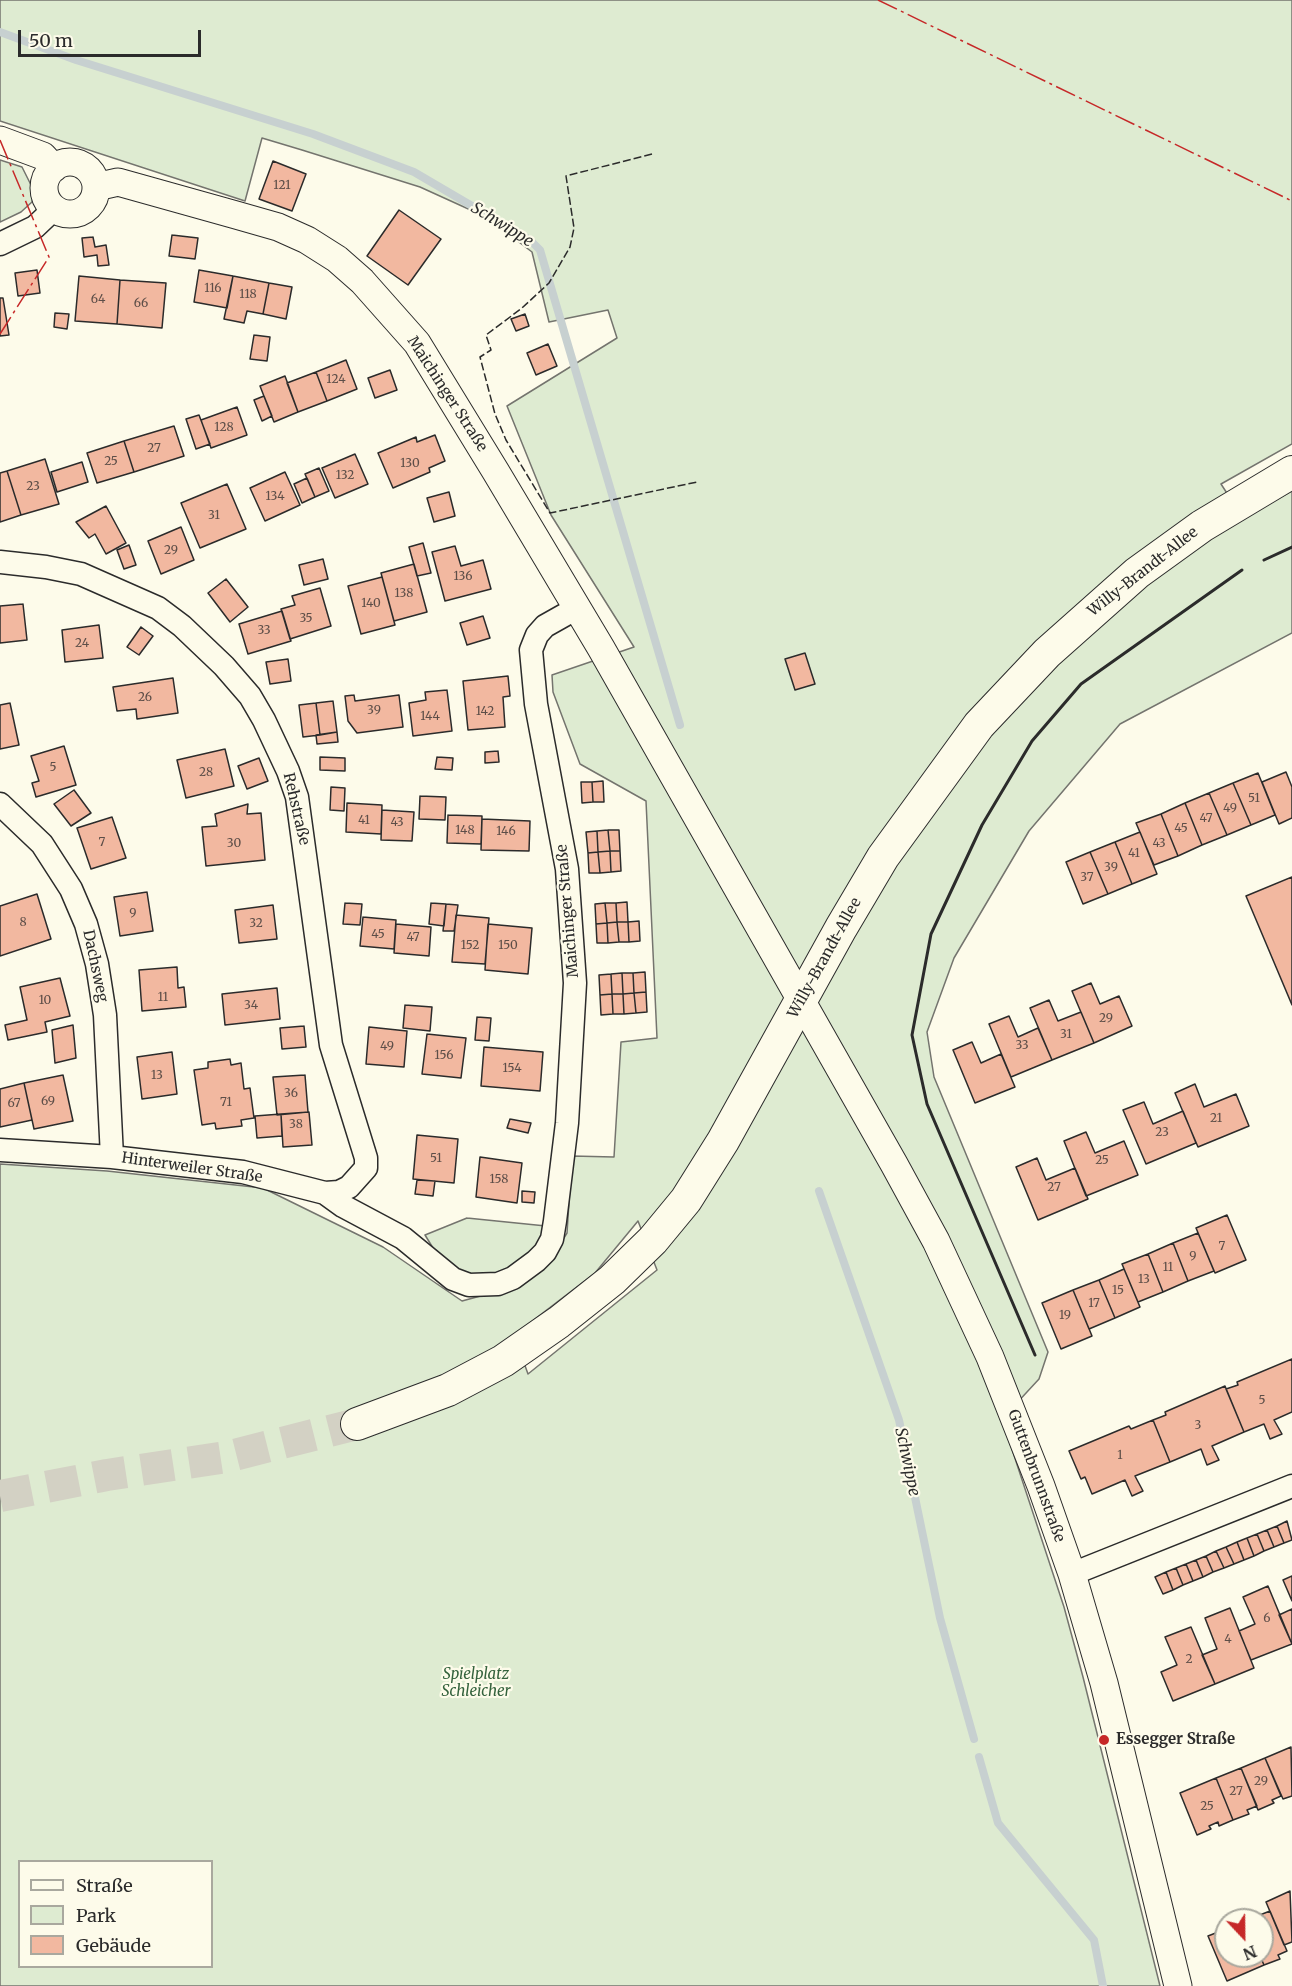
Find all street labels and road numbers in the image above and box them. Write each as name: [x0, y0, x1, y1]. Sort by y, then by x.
street label: Maichinger Straße: [403, 333, 491, 455]
street label: Willy-Brandt-Allee: [1084, 523, 1202, 621]
street label: Rehstraße: [279, 771, 313, 847]
street label: Maichinger Straße: [553, 844, 583, 978]
street label: Willy-Brandt-Allee: [785, 895, 865, 1021]
street label: Dachsweg: [79, 928, 111, 1004]
street label: Hinterweiler Straße: [120, 1149, 264, 1187]
street label: Guttenbrunnstraße: [1004, 1407, 1068, 1545]

